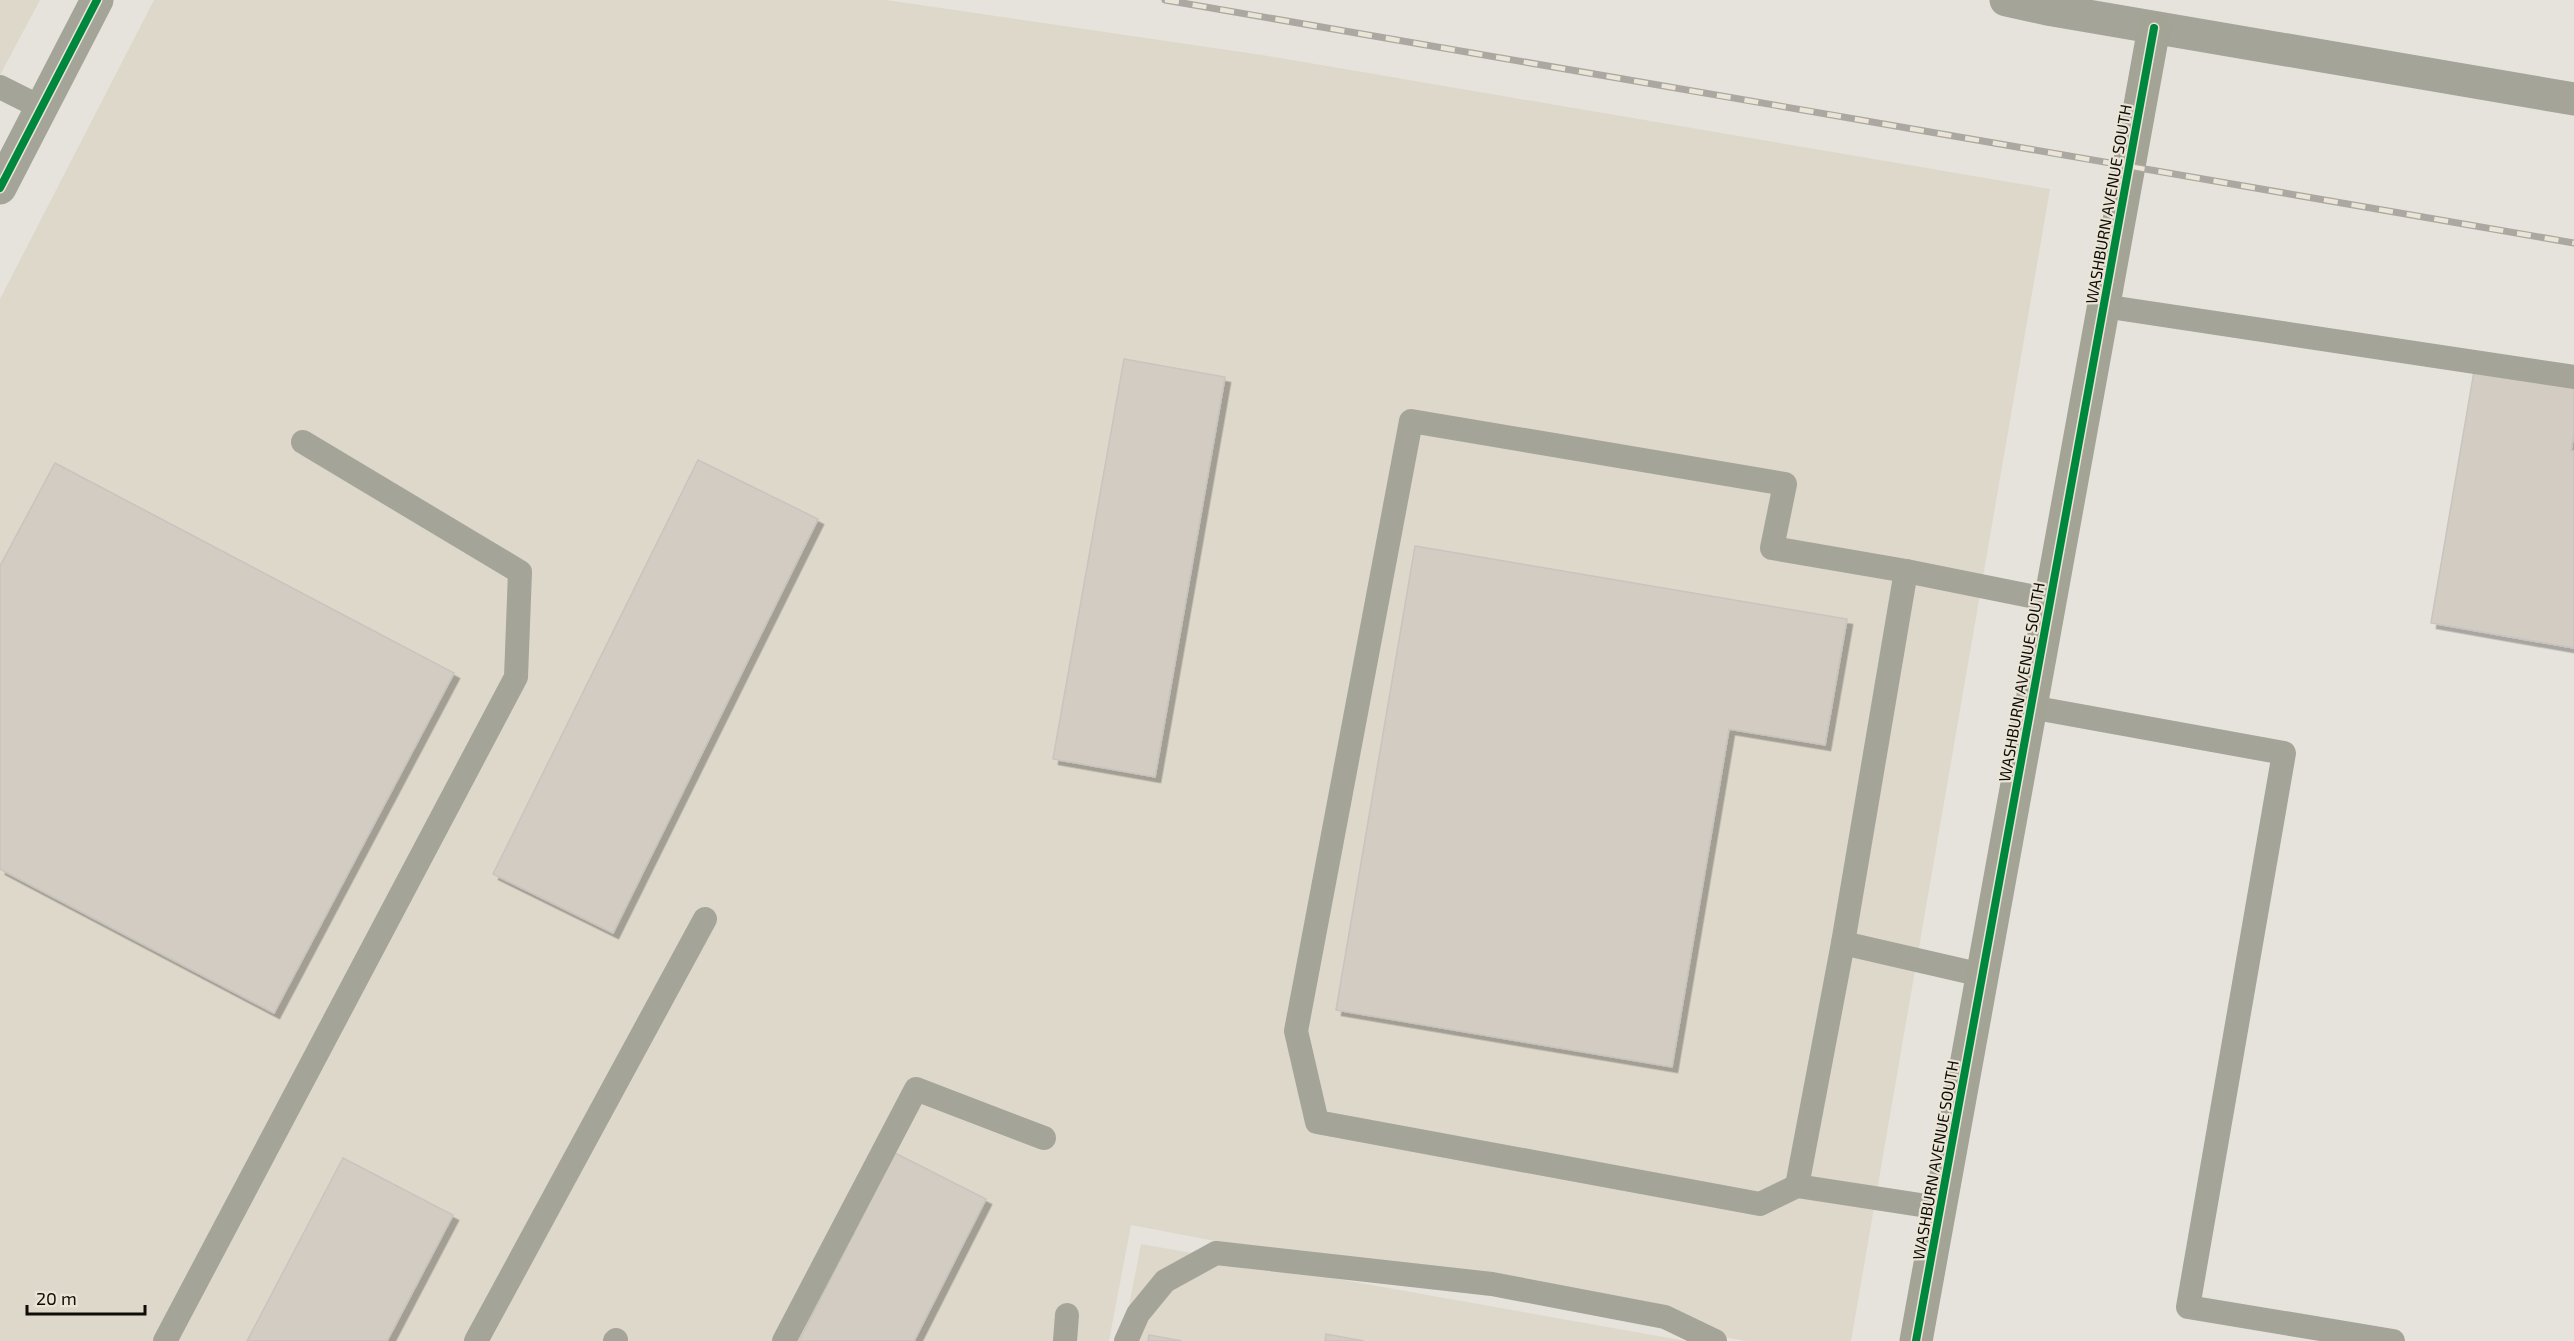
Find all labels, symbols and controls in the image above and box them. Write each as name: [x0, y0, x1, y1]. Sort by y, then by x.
street label: WASHBURN AVENUE SOUTH: [2081, 103, 2135, 305]
street label: WASHBURN AVENUE SOUTH: [1994, 581, 2048, 783]
street label: WASHBURN AVENUE SOUTH: [1908, 1059, 1962, 1261]
scale bar: [27, 1278, 146, 1316]
text: 20 m: [36, 1287, 77, 1309]

